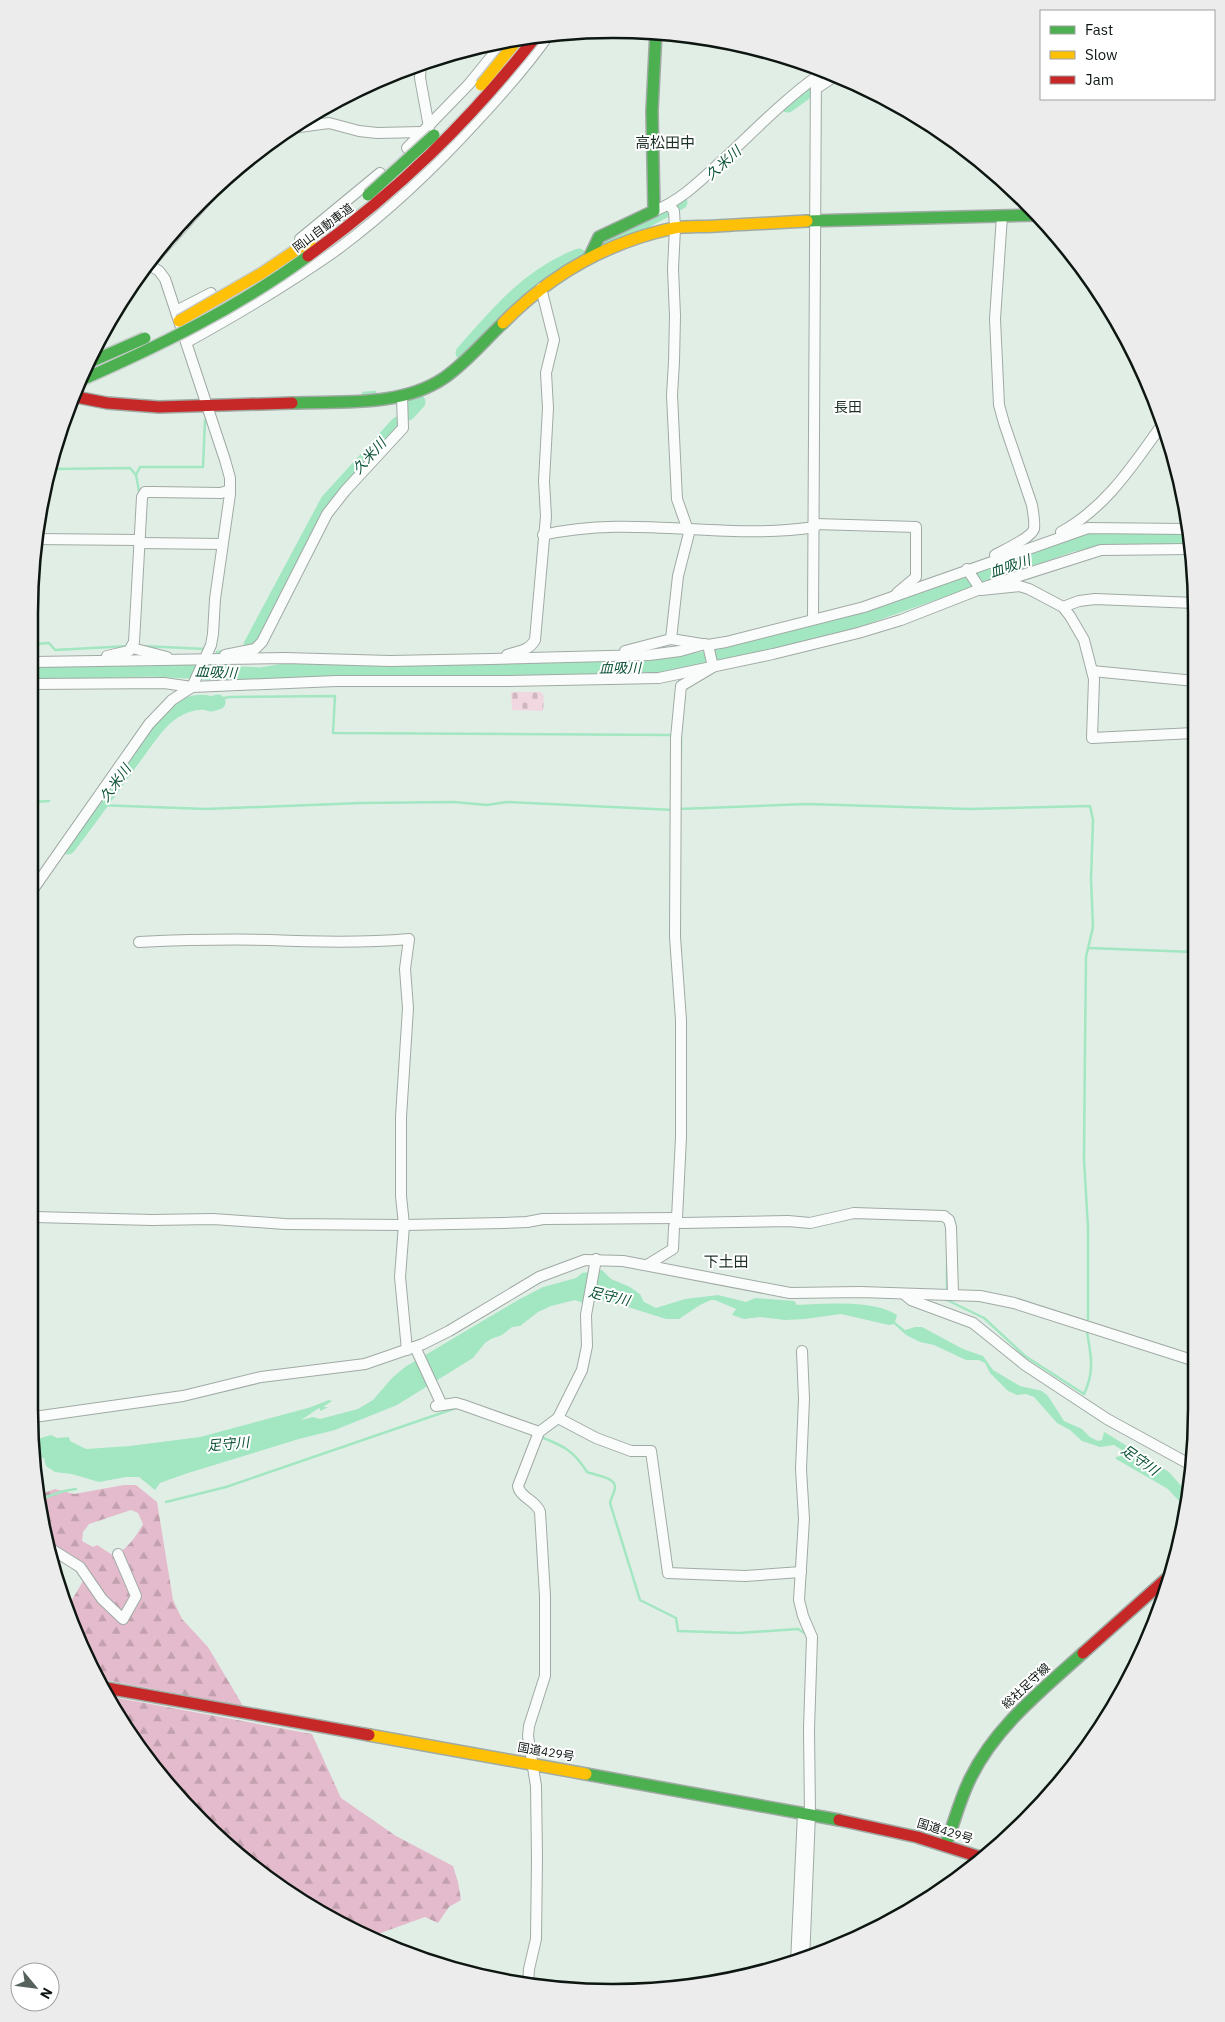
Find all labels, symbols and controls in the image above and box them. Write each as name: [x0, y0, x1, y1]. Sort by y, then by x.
legend: [1040, 10, 1215, 100]
text: Fast: [1085, 20, 1113, 39]
text: Slow: [1085, 45, 1118, 64]
text: Jam: [1085, 70, 1114, 89]
district label: 高松田中: [635, 133, 695, 152]
water label: 久米川: [701, 141, 746, 184]
street label: 岡山自動車道: [289, 200, 356, 255]
district label: 長田: [834, 398, 862, 416]
water label: 久米川: [348, 433, 391, 478]
water label: 血吸川: [987, 550, 1035, 581]
water label: 血吸川: [599, 659, 643, 677]
water label: 血吸川: [195, 662, 239, 682]
water label: 久米川: [95, 759, 136, 805]
district label: 下土田: [703, 1252, 749, 1271]
water label: 足守川: [587, 1283, 633, 1310]
water label: 足守川: [206, 1433, 252, 1455]
water label: 足守川: [1118, 1441, 1164, 1481]
street label: 総社足守線: [999, 1660, 1053, 1712]
street label: 国道429号: [516, 1739, 576, 1764]
street label: 国道429号: [915, 1815, 975, 1846]
north arrow: [10, 1962, 60, 2012]
text: N: [36, 1985, 57, 2002]

